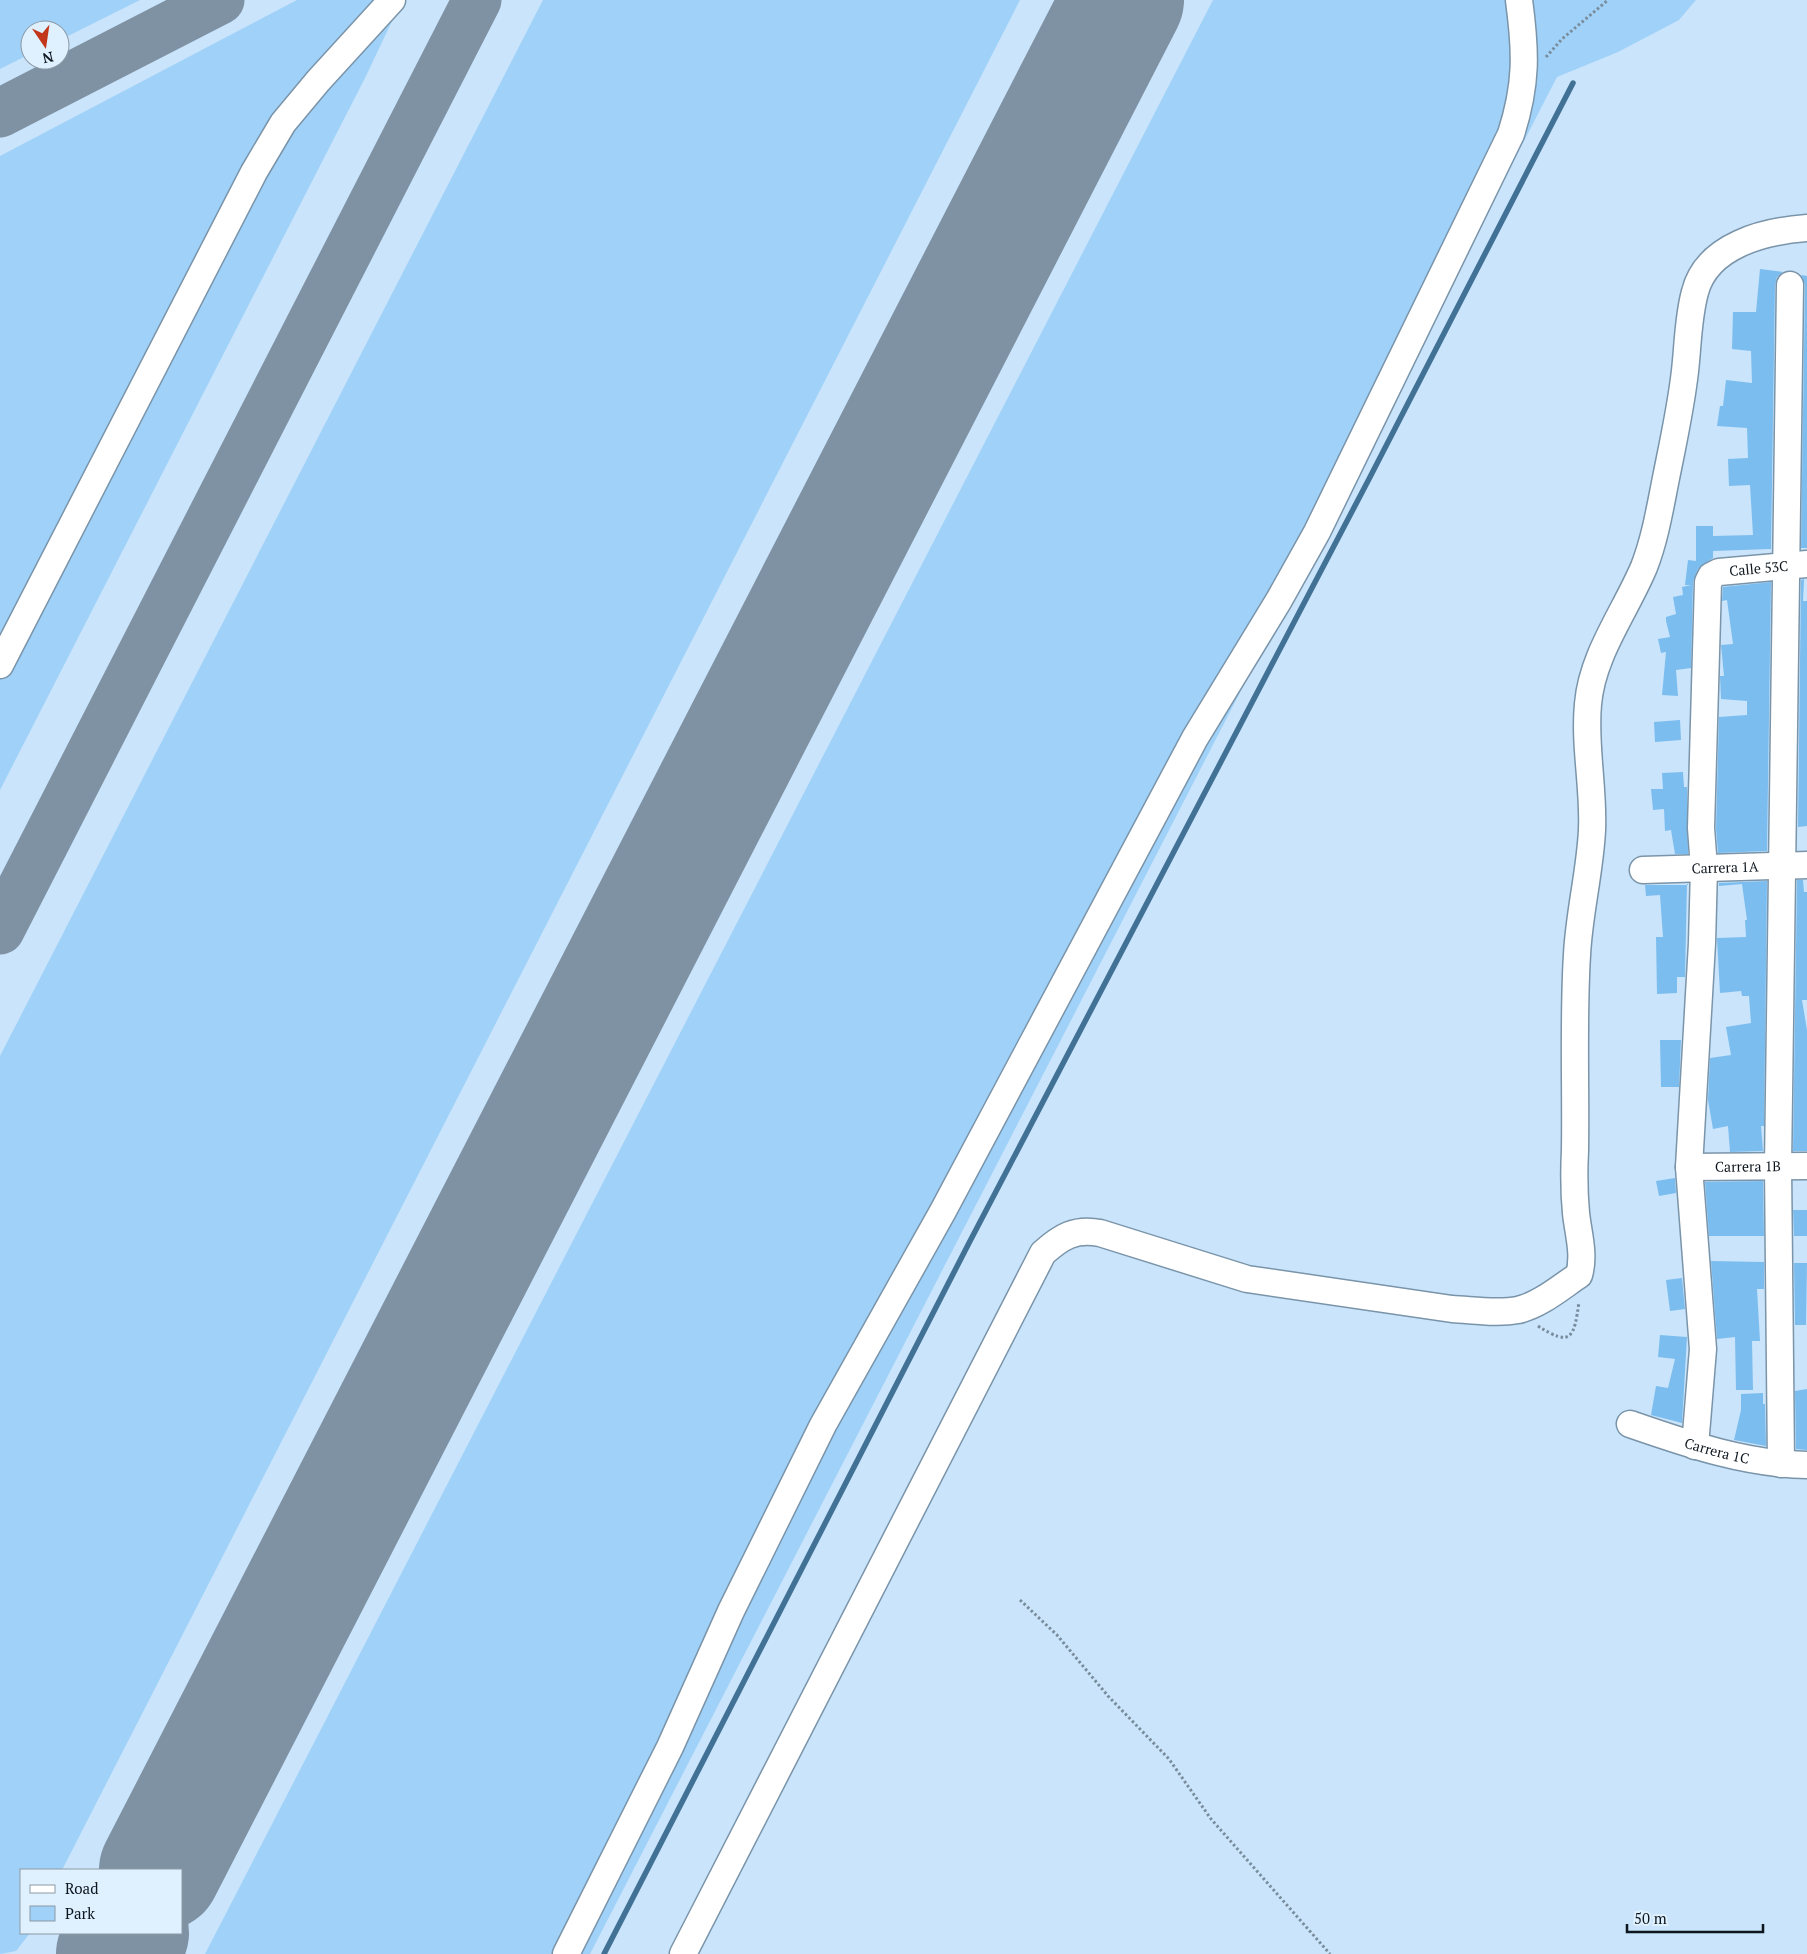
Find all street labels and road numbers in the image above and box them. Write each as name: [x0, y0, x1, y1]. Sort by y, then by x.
street label: Calle 53C: [1728, 556, 1789, 580]
street label: Carrera 1A: [1691, 856, 1759, 878]
street label: Carrera 1B: [1715, 1156, 1781, 1176]
street label: Carrera 1C: [1682, 1433, 1751, 1468]

